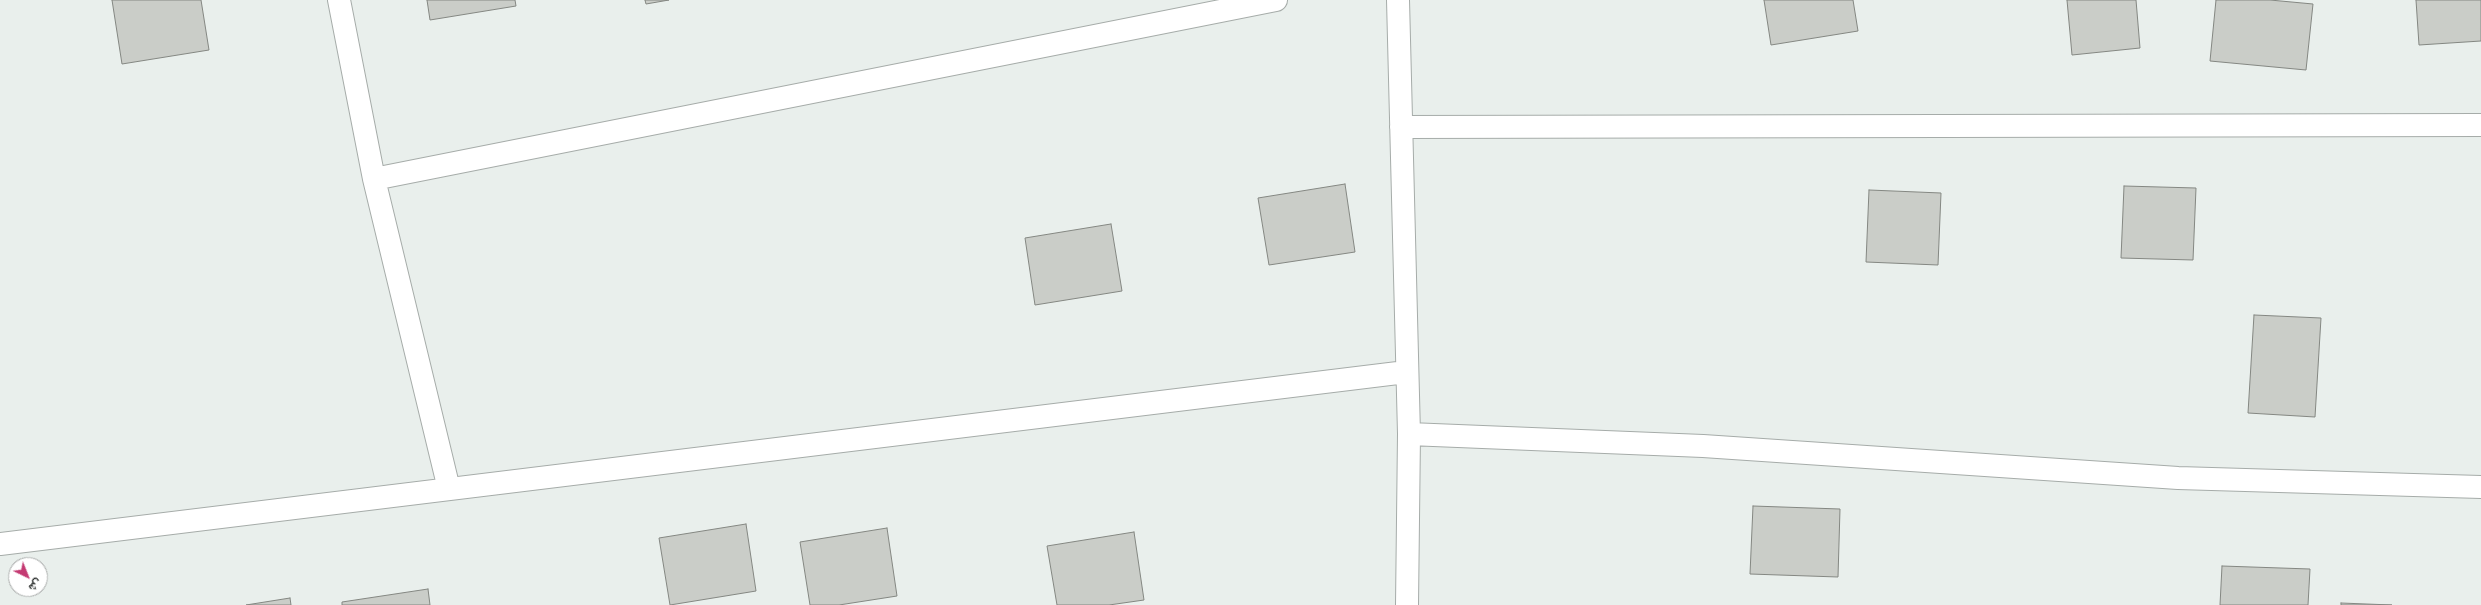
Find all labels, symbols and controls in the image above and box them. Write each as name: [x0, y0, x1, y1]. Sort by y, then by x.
north arrow: [8, 557, 48, 597]
text: ش: [26, 575, 45, 595]

